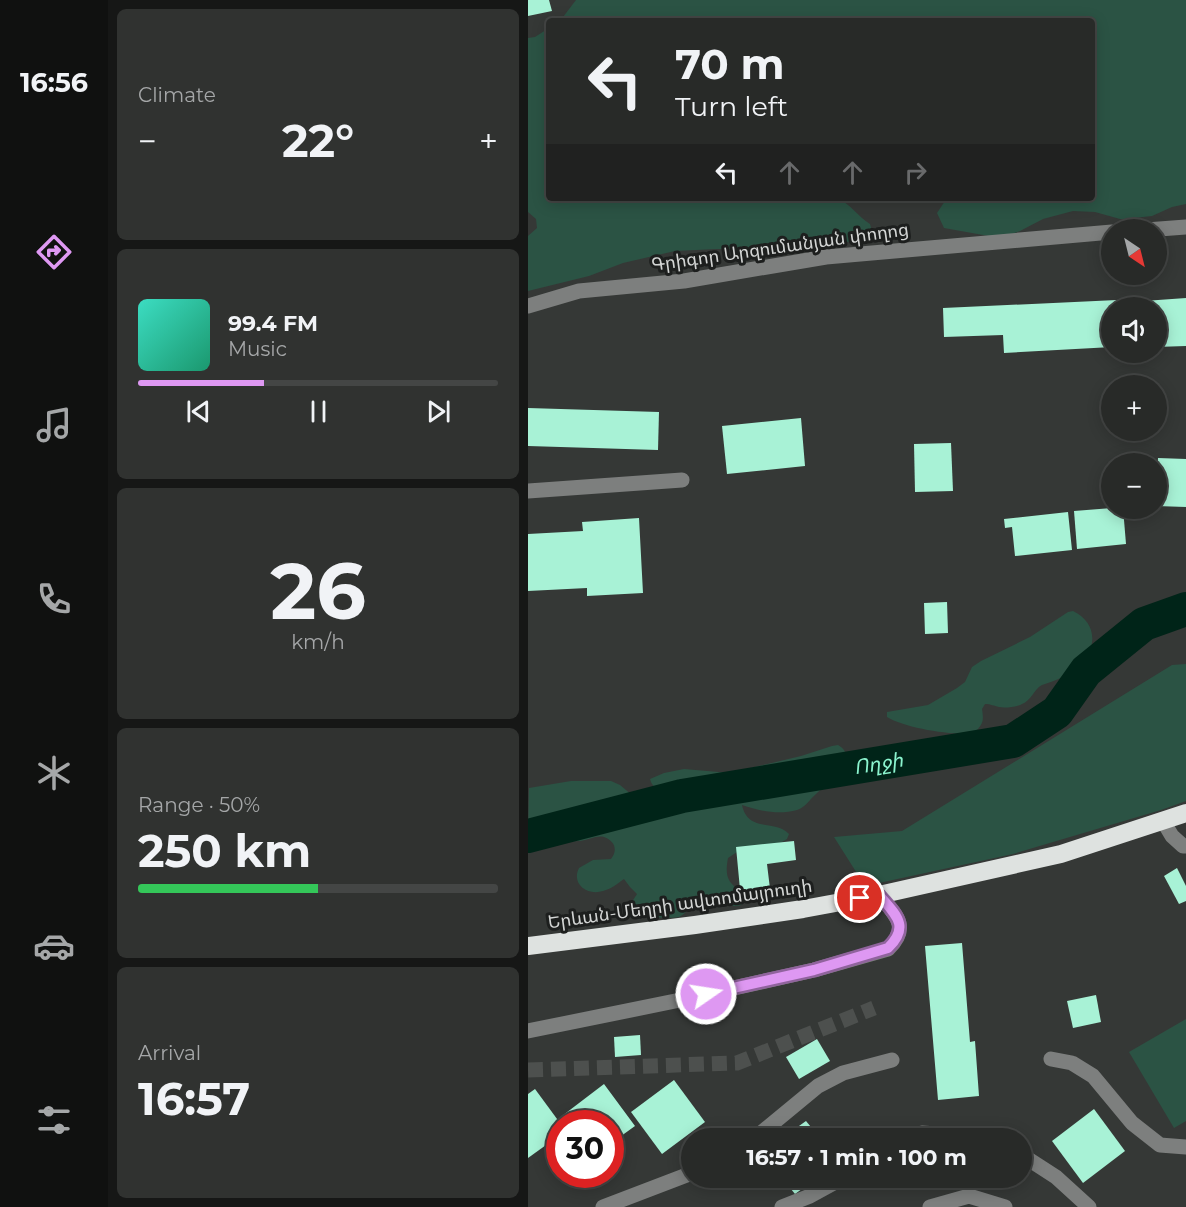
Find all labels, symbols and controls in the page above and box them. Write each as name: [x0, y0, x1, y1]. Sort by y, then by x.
text: 70 m: [675, 38, 785, 90]
icon: left: [576, 42, 654, 120]
text: 16:56: [20, 66, 88, 99]
text: Climate: [138, 83, 216, 107]
text: Turn left: [675, 90, 788, 123]
text: 22°: [282, 113, 354, 168]
text: −: [138, 121, 157, 161]
text: +: [479, 121, 498, 161]
icon: left: [710, 156, 743, 189]
icon: ahead: [773, 156, 806, 189]
icon: ahead: [836, 156, 869, 189]
icon: right: [899, 156, 932, 189]
street label: Գրիգոր Արզումանյան փողոց: [650, 218, 910, 276]
north arrow: [1101, 219, 1167, 285]
map controls: [1101, 219, 1167, 519]
icon: directions: [33, 231, 75, 273]
button: sound: [1101, 297, 1167, 363]
text: 99.4 FM: [228, 310, 318, 337]
text: Music: [228, 337, 287, 361]
button: +: [1101, 375, 1167, 441]
icon: previous: [182, 395, 215, 428]
icon: pause: [302, 395, 335, 428]
icon: next: [422, 395, 455, 428]
icon: music: [33, 404, 75, 446]
button: −: [1101, 453, 1167, 519]
text: 26: [270, 543, 366, 639]
icon: phone: [33, 578, 75, 620]
text: km/h: [291, 630, 345, 654]
water label: Ողջի: [852, 747, 906, 779]
icon: climate: [33, 752, 75, 794]
text: Range · 50%: [138, 793, 260, 817]
text: 250 km: [138, 823, 311, 878]
pin: [834, 872, 885, 923]
street label: Երևան-Մեղրի ավտոմայրուղի: [546, 875, 814, 933]
icon: arrive: [843, 881, 876, 914]
icon: car: [33, 925, 75, 967]
position arrow: [674, 962, 738, 1026]
text: Arrival: [138, 1041, 201, 1065]
text: 16:57: [138, 1071, 250, 1126]
icon: filters: [33, 1099, 75, 1141]
speed limit sign: 30: [546, 1110, 624, 1188]
text: 16:57 · 1 min · 100 m: [746, 1144, 967, 1171]

